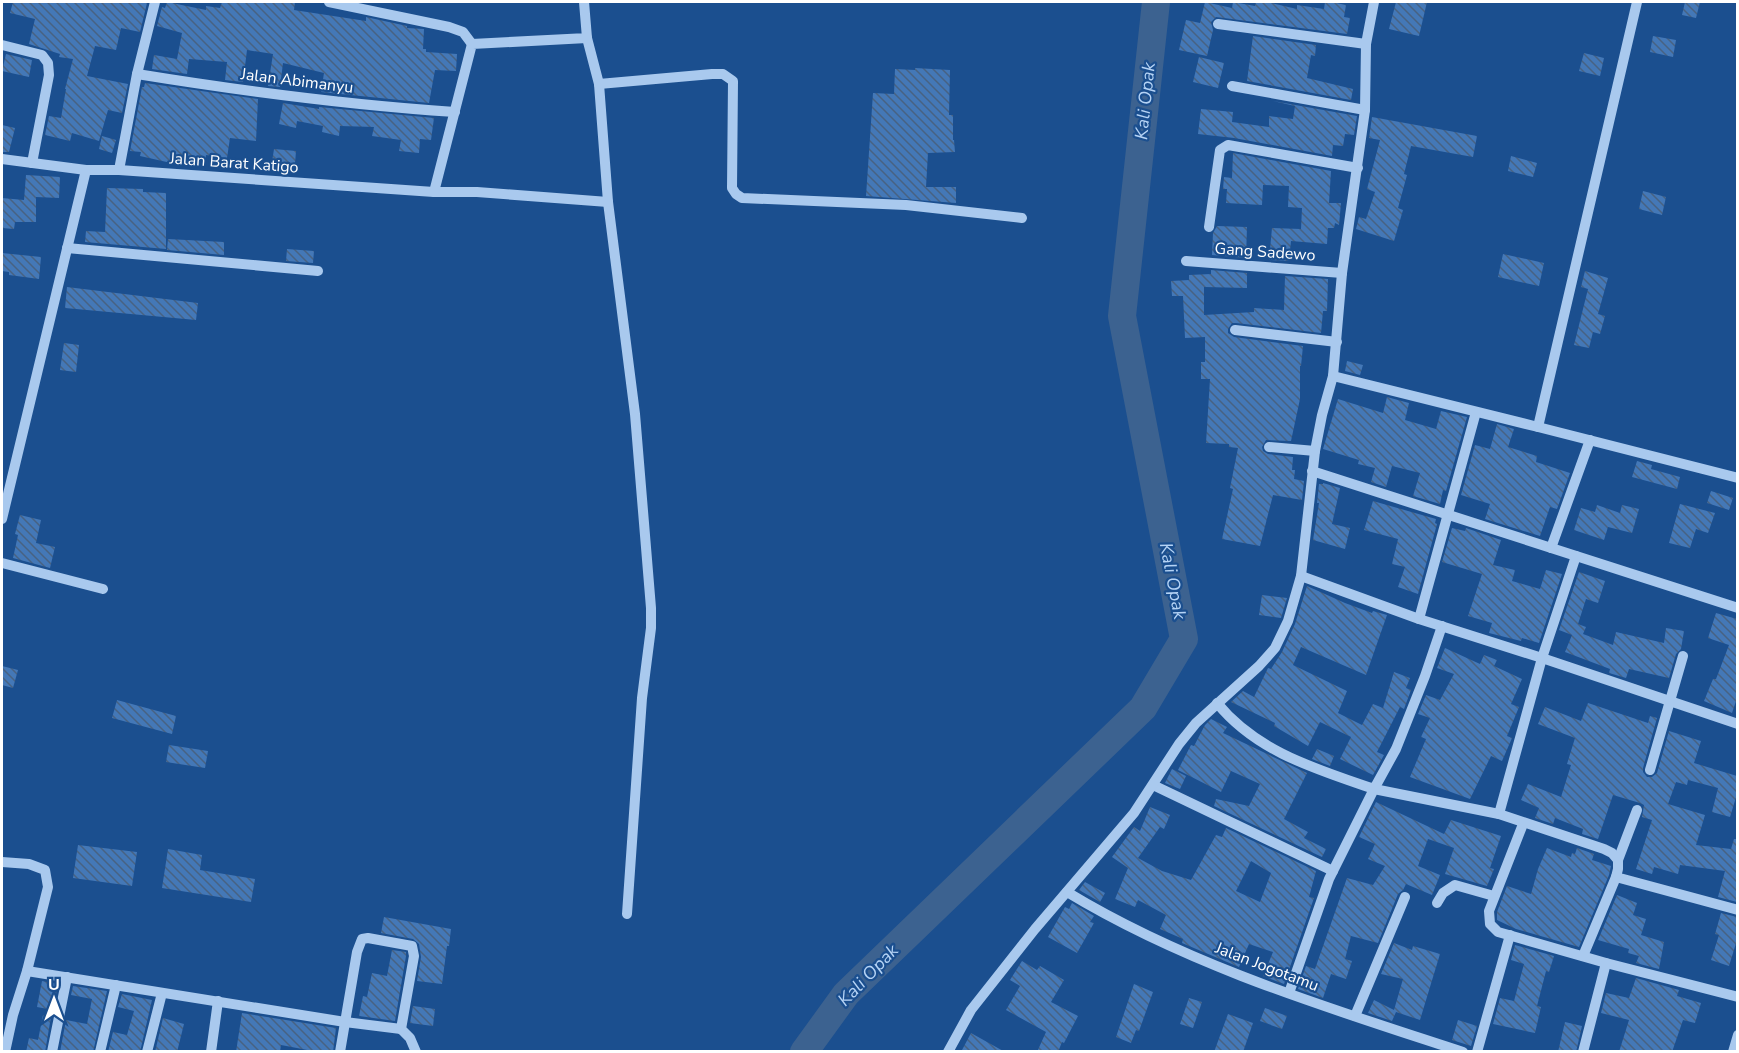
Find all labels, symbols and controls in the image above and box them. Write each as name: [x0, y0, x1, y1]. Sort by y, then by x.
water label: Kali Opak: [1129, 60, 1161, 141]
street label: Jalan Abimanyu: [239, 63, 355, 99]
street label: Jalan Barat Katigo: [168, 147, 299, 178]
street label: Gang Sadewo: [1214, 238, 1316, 267]
water label: Kali Opak: [1154, 541, 1192, 622]
street label: Jalan Jogotamu: [1211, 937, 1322, 997]
water label: Kali Opak: [832, 938, 904, 1011]
north arrow: [24, 969, 84, 1029]
text: U: [48, 974, 60, 996]

